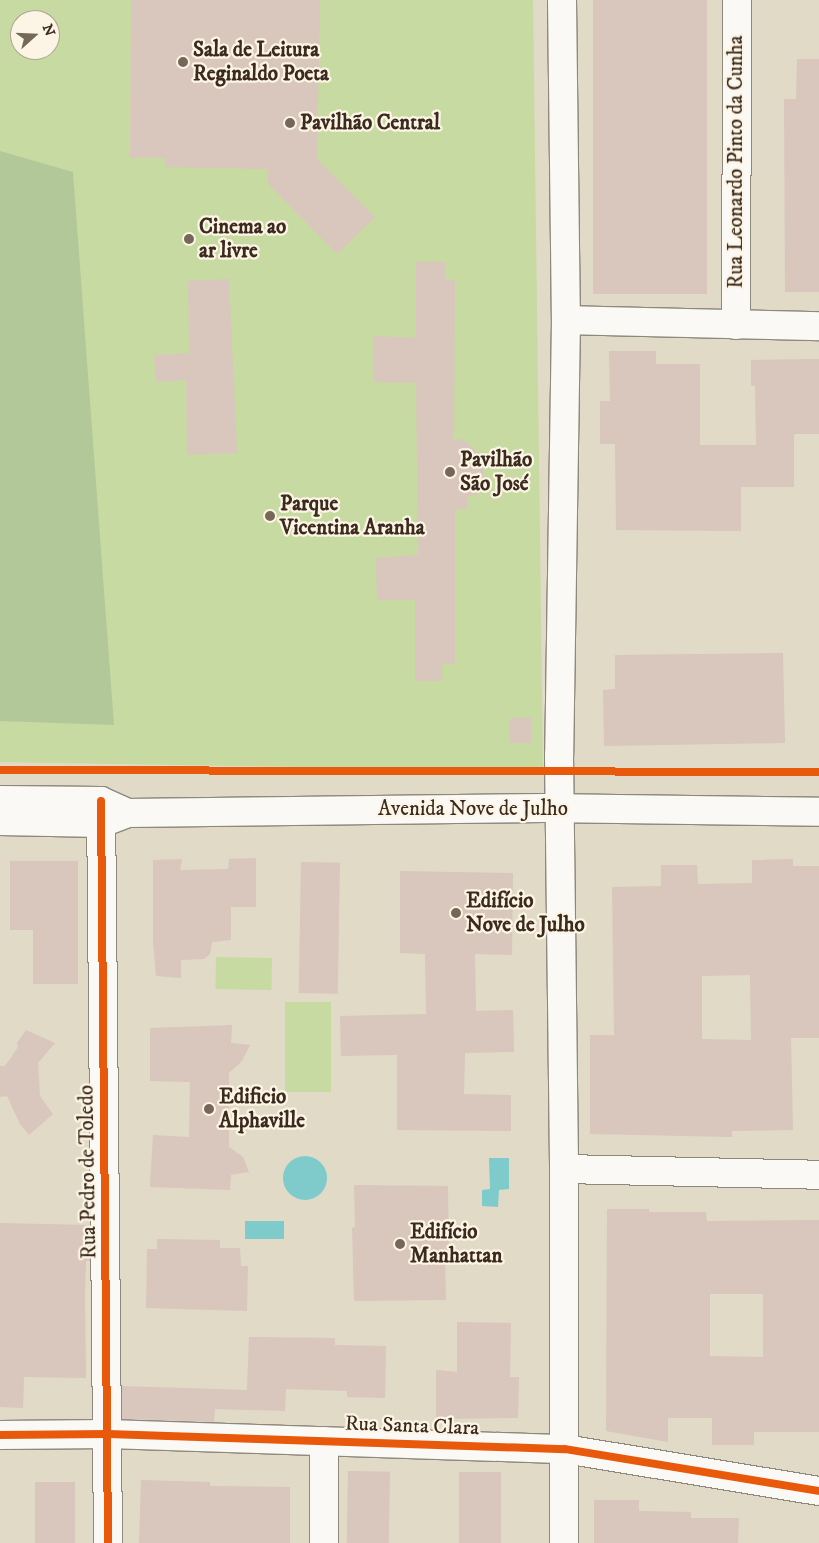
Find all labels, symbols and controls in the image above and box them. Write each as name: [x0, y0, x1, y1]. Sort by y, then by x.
north arrow: [10, 10, 60, 60]
text: N: [38, 22, 59, 39]
street label: Rua Leonardo Pinto da Cunha: [723, 35, 749, 289]
place label: Sala de Leitura Reginaldo Poeta: [193, 37, 329, 87]
marker: Sala de Leitura Reginaldo Poeta: [177, 56, 189, 68]
place label: Pavilhão Central: [300, 110, 440, 136]
marker: Pavilhão Central: [284, 117, 296, 129]
place label: Cinema ao ar livre: [199, 214, 286, 264]
marker: Cinema ao ar livre: [183, 233, 195, 245]
place label: Pavilhão São José: [460, 447, 532, 497]
marker: Pavilhão São José: [444, 466, 456, 478]
place label: Parque Vicentina Aranha: [280, 491, 425, 541]
marker: Parque Vicentina Aranha: [264, 510, 276, 522]
street label: Avenida Nove de Julho: [378, 796, 568, 822]
place label: Edifício Nove de Julho: [466, 888, 585, 938]
marker: Edifício Nove de Julho: [450, 907, 462, 919]
place label: Edificio Alphaville: [219, 1084, 305, 1134]
street label: Rua Pedro de Toledo: [74, 1085, 102, 1259]
marker: Edificio Alphaville: [203, 1103, 215, 1115]
place label: Edifício Manhattan: [410, 1219, 502, 1269]
marker: Edifício Manhattan: [394, 1238, 406, 1250]
street label: Rua Santa Clara: [344, 1411, 480, 1441]

